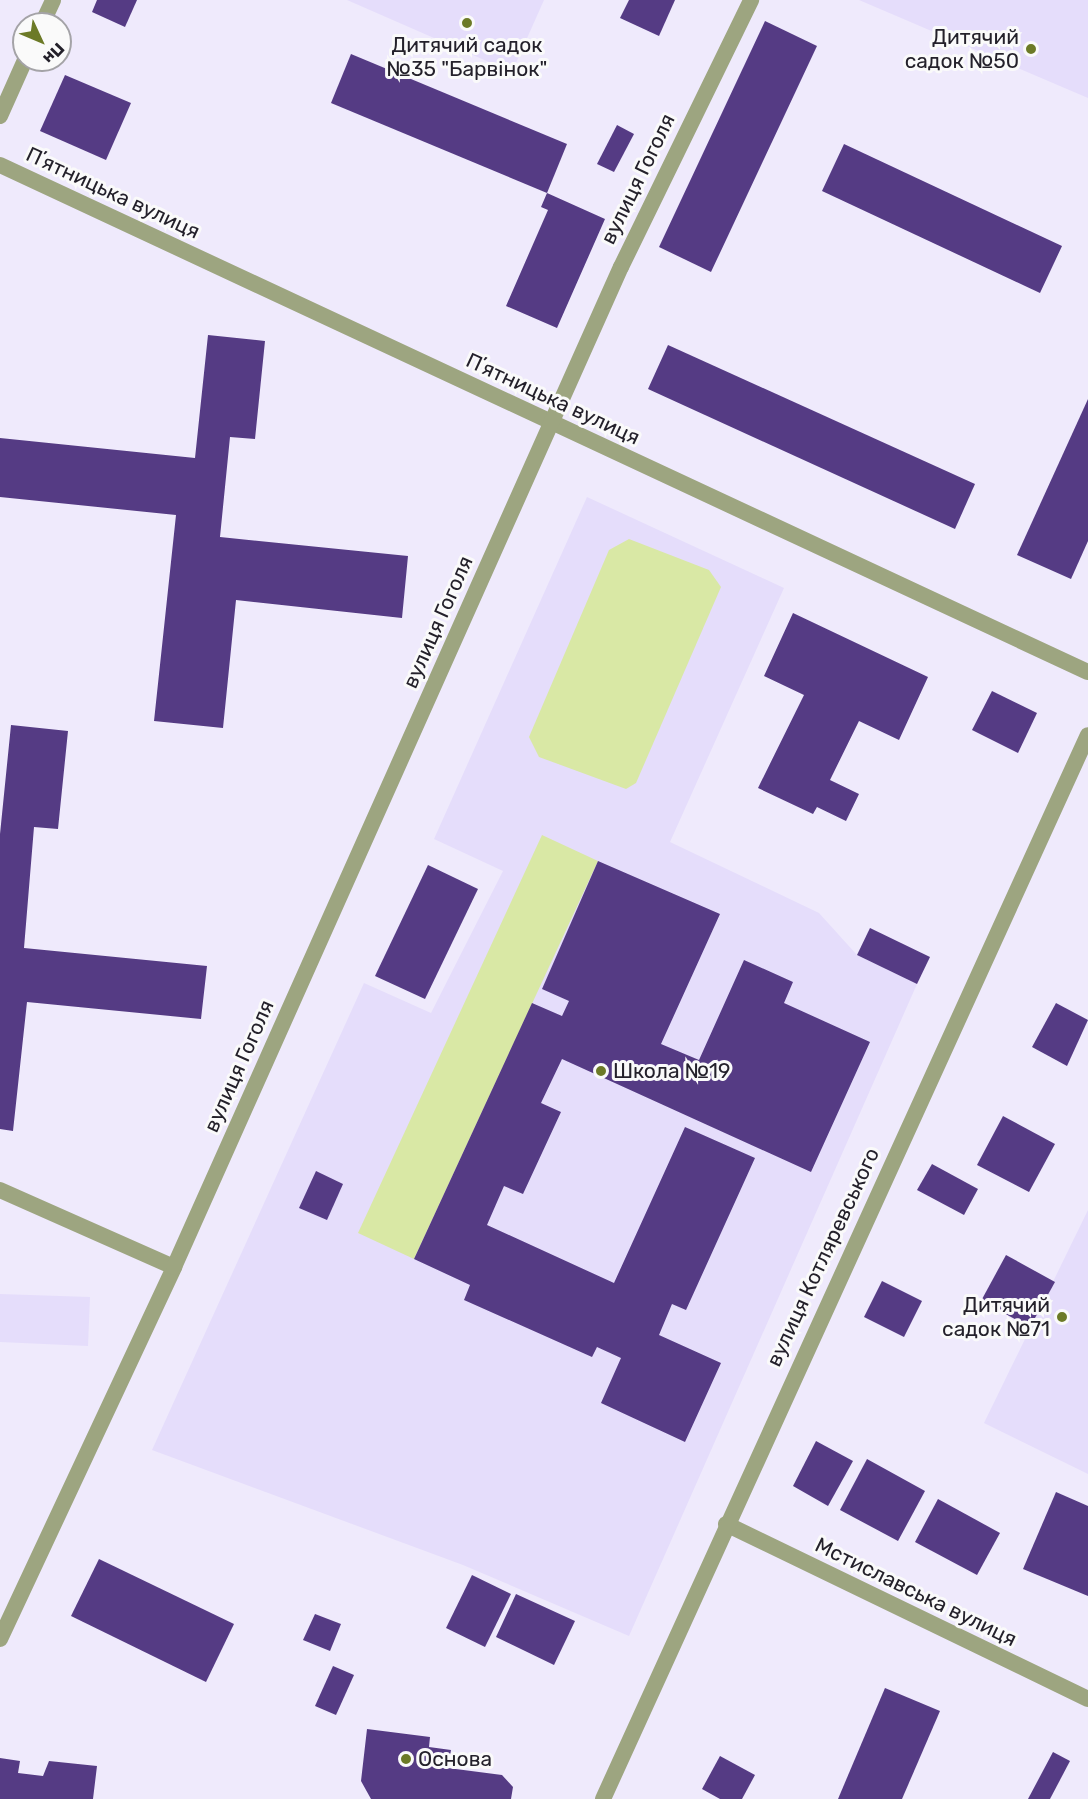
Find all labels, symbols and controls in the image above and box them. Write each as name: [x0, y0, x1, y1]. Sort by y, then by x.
north arrow: [12, 12, 72, 72]
marker: Дитячий садок №35 "Барвінок": [460, 16, 474, 30]
place label: Дитячий садок №50: [905, 24, 1019, 74]
place label: Дитячий садок №35 "Барвінок": [387, 32, 547, 82]
text: Пн: [39, 39, 68, 68]
marker: Дитячий садок №50: [1024, 42, 1038, 56]
street label: вулиця Гоголя: [596, 110, 680, 248]
street label: Пʼятницька вулиця: [22, 142, 204, 244]
street label: Пʼятницька вулиця: [462, 348, 644, 450]
street label: вулиця Гоголя: [398, 552, 478, 692]
street label: вулиця Гоголя: [199, 996, 279, 1136]
place label: Школа №19: [613, 1058, 730, 1084]
marker: Школа №19: [594, 1064, 608, 1078]
street label: вулиця Котляревського: [761, 1144, 885, 1370]
place label: Дитячий садок №71: [942, 1292, 1050, 1342]
marker: Дитячий садок №71: [1055, 1310, 1069, 1324]
street label: Мстиславська вулиця: [811, 1532, 1021, 1652]
place label: Основа: [418, 1746, 492, 1772]
marker: Основа: [399, 1752, 413, 1766]

